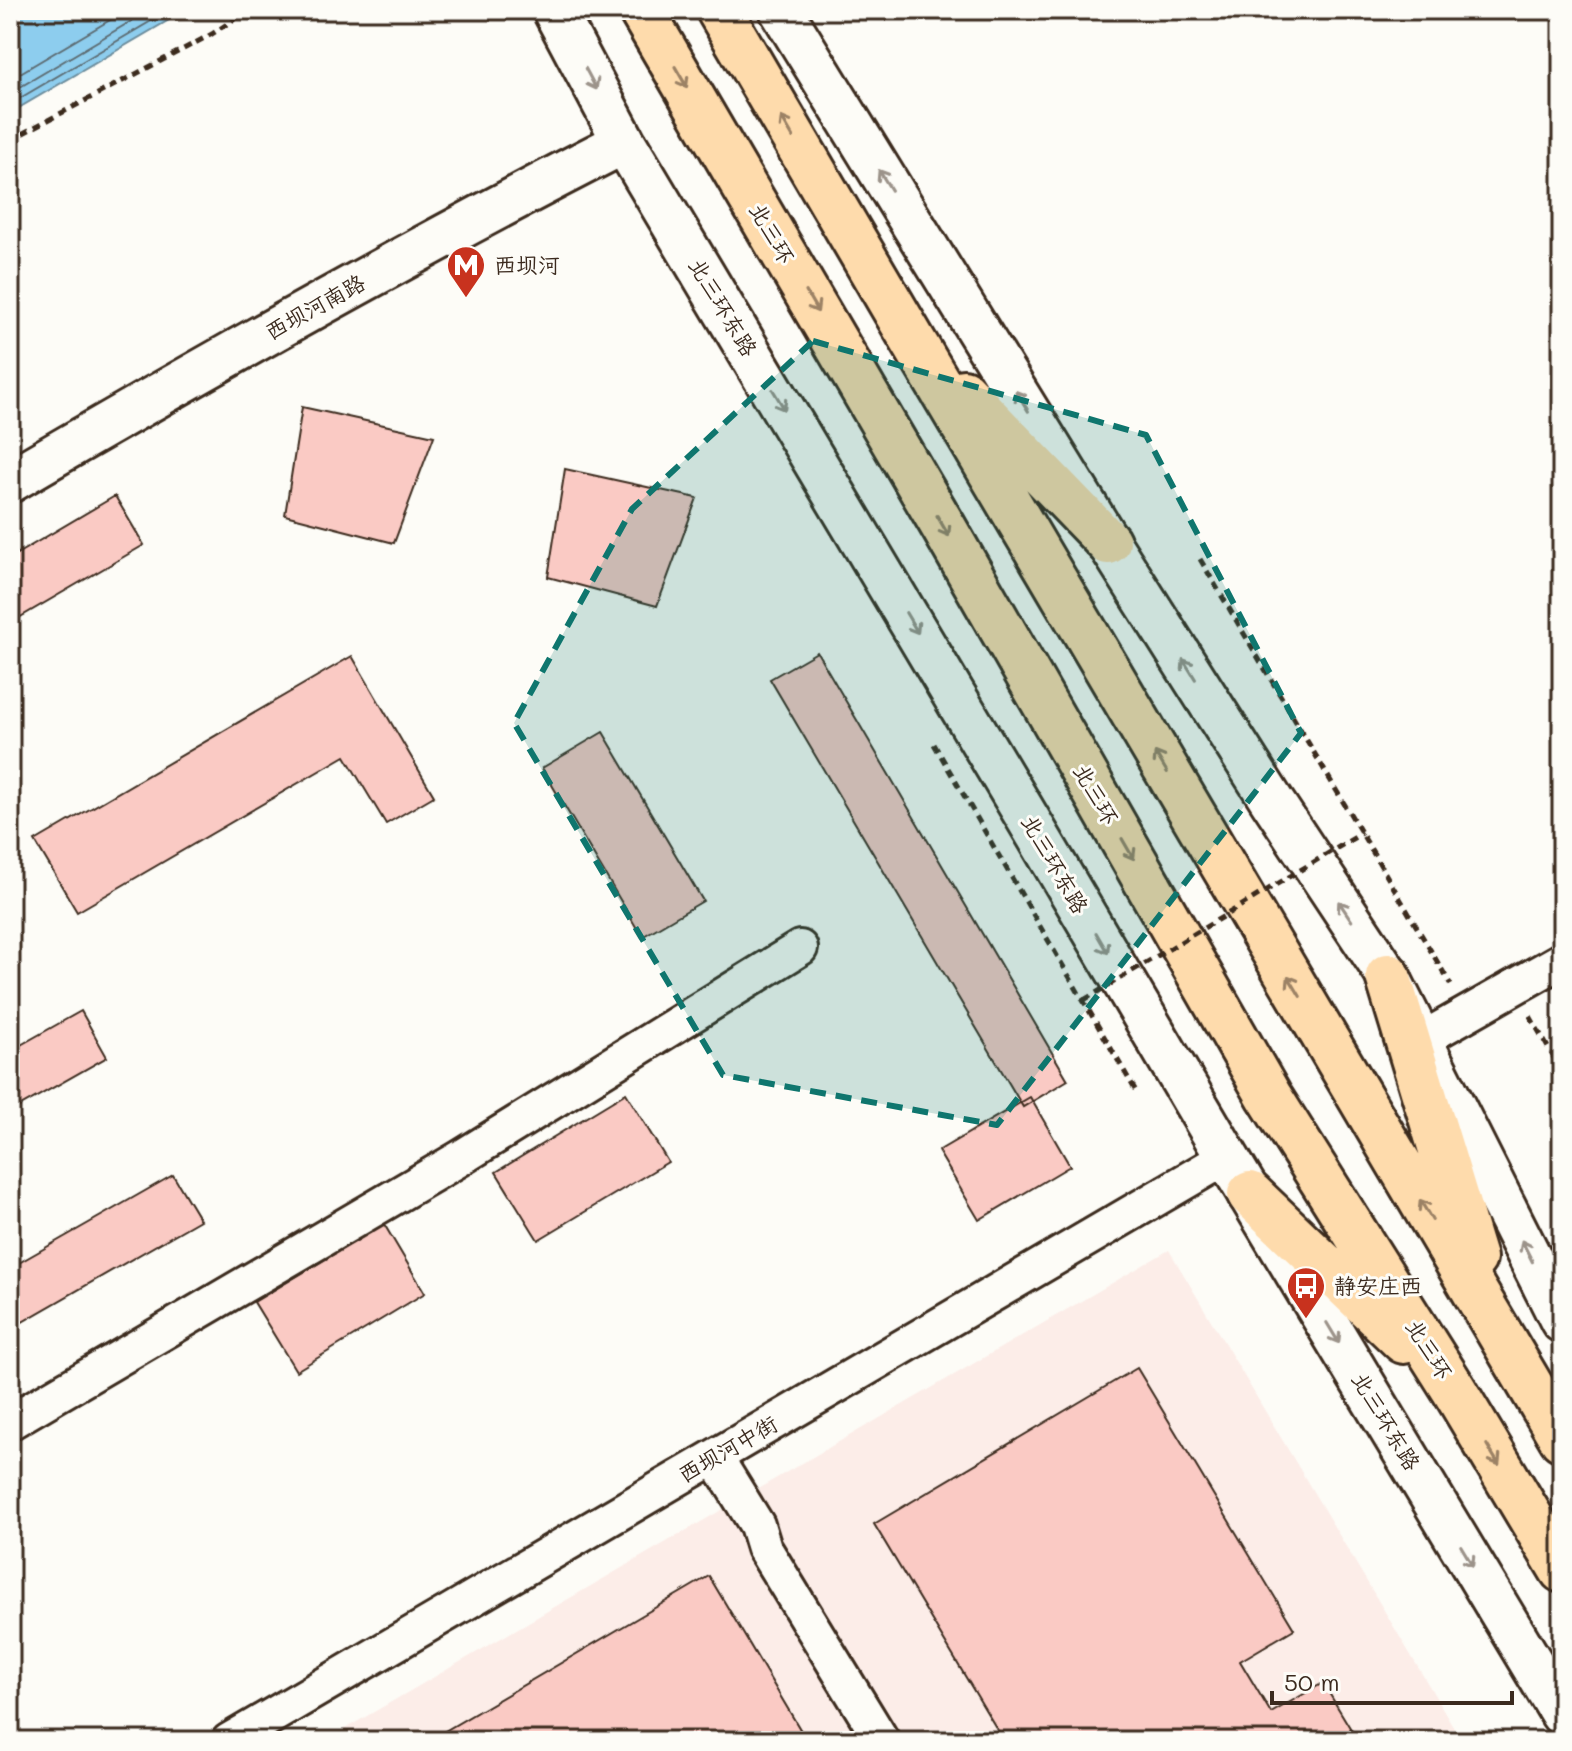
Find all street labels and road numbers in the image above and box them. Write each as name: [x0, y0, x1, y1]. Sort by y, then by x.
street label: 北三环: [743, 197, 801, 269]
street label: 北三环东路: [683, 252, 764, 361]
street label: 西坝河南路: [260, 267, 370, 346]
street label: 北三环: [1067, 758, 1125, 830]
street label: 北三环东路: [1015, 809, 1095, 919]
street label: 北三环: [1400, 1313, 1459, 1384]
street label: 北三环东路: [1346, 1366, 1427, 1475]
street label: 西坝河中街: [673, 1409, 783, 1489]

